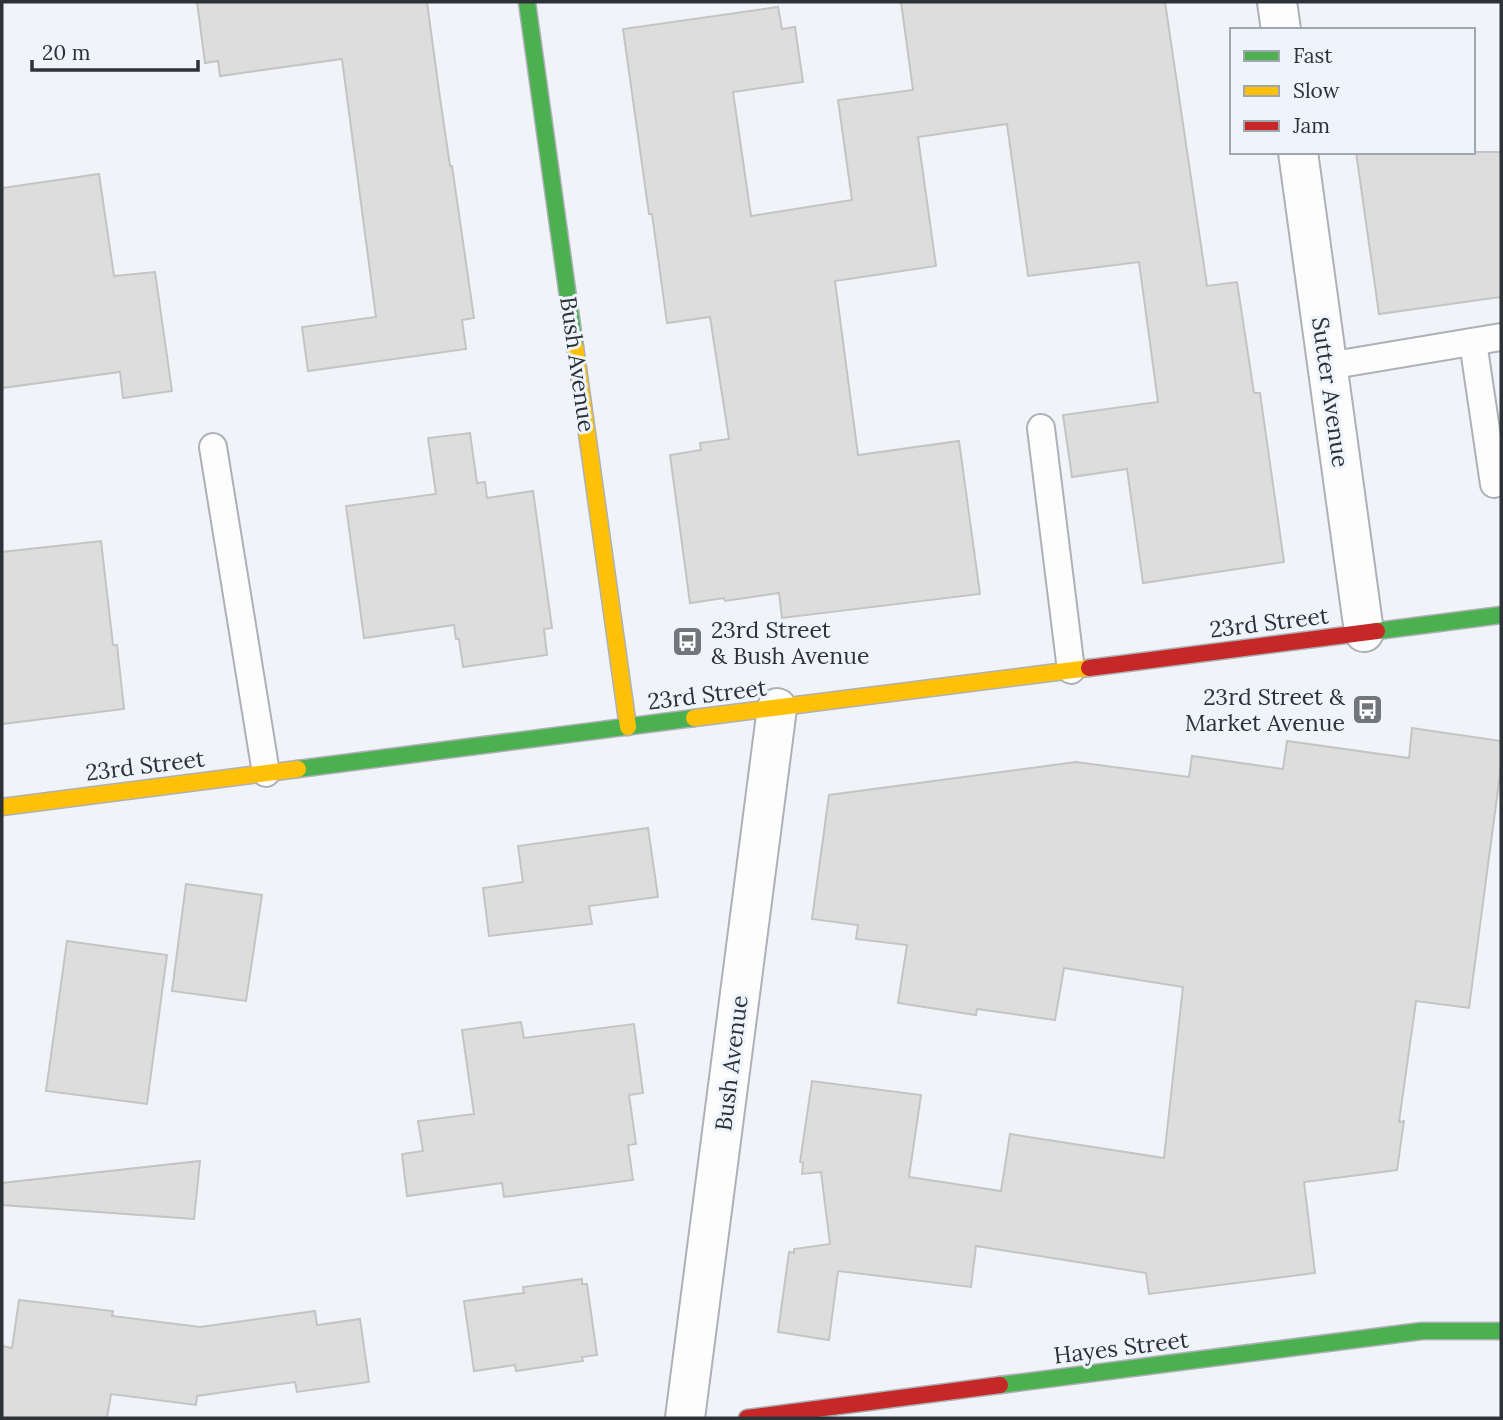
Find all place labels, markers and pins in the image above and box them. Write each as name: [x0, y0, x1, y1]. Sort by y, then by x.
place label: 23rd Street & Bush Avenue: [711, 615, 869, 670]
bus stop icon: 23rd Street & Bush Avenue: [671, 625, 705, 659]
place label: 23rd Street & Market Avenue: [1185, 682, 1346, 737]
bus stop icon: 23rd Street & Market Avenue: [1351, 692, 1385, 726]

